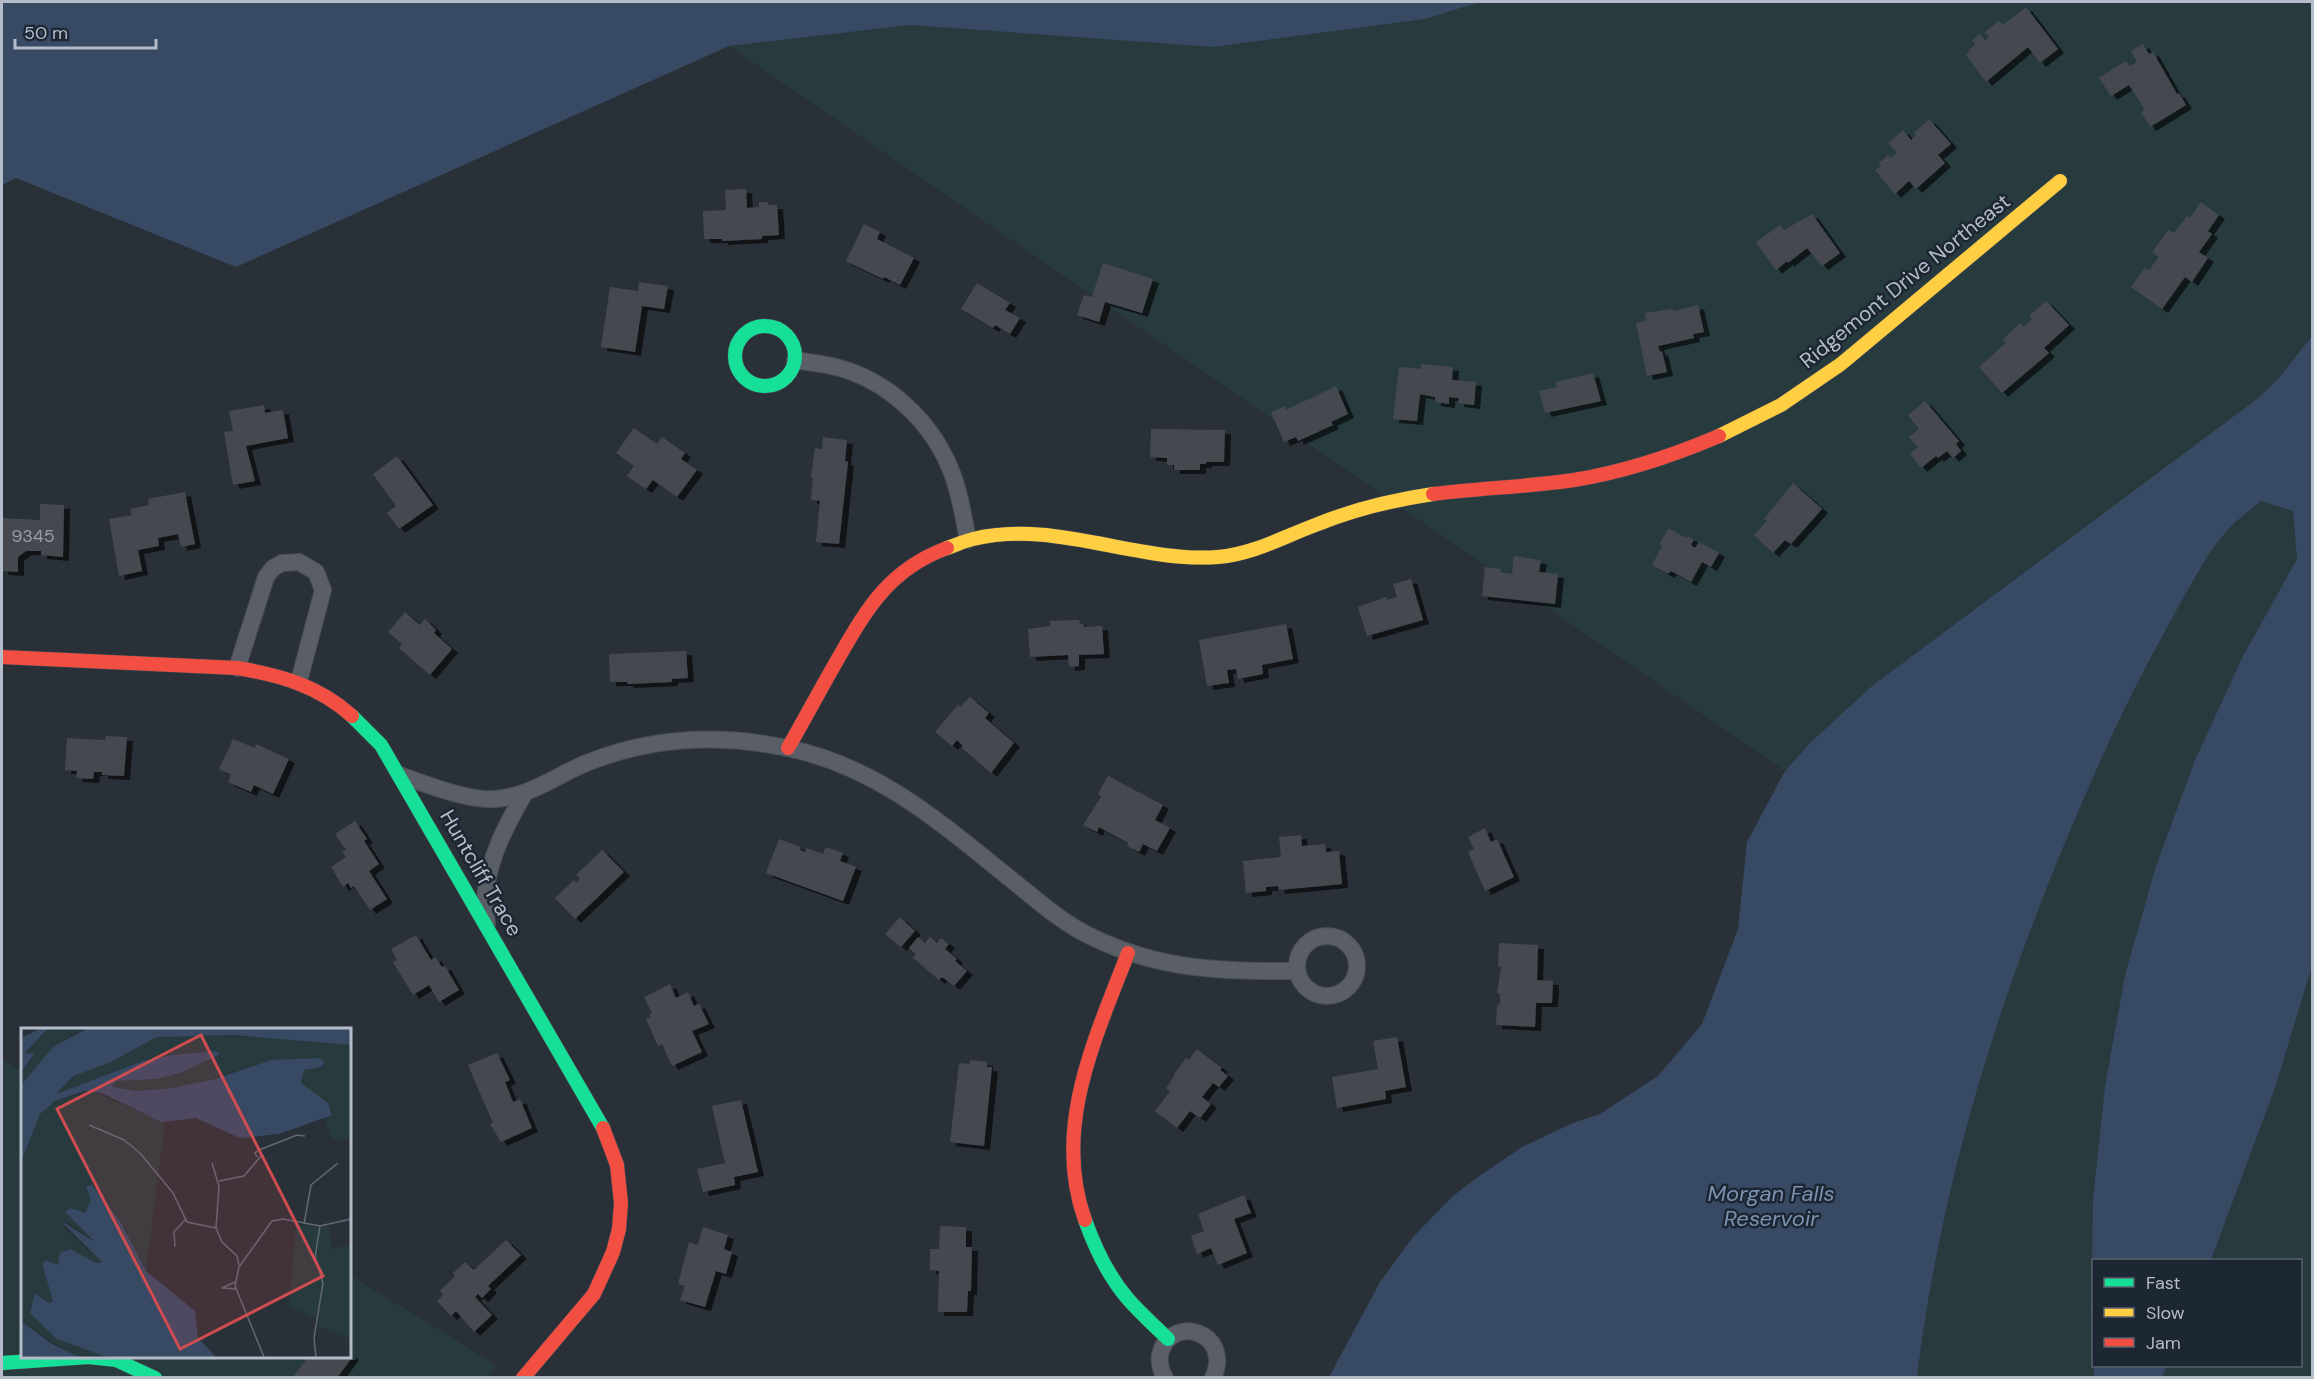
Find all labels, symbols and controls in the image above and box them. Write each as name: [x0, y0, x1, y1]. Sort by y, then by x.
scale bar: [15, 12, 156, 50]
text: 50 m: [24, 21, 68, 45]
street label: Ridgemont Drive Northeast: [1794, 187, 2016, 375]
house number: 9345: [11, 524, 55, 548]
street label: Huntcliff Trace: [433, 805, 529, 941]
inset map: [21, 1028, 351, 1358]
water label: Morgan Falls Reservoir: [1708, 1179, 1835, 1233]
legend: [2092, 1259, 2302, 1367]
text: Fast: [2146, 1271, 2181, 1295]
text: Slow: [2146, 1301, 2185, 1325]
text: Jam: [2146, 1331, 2181, 1355]

